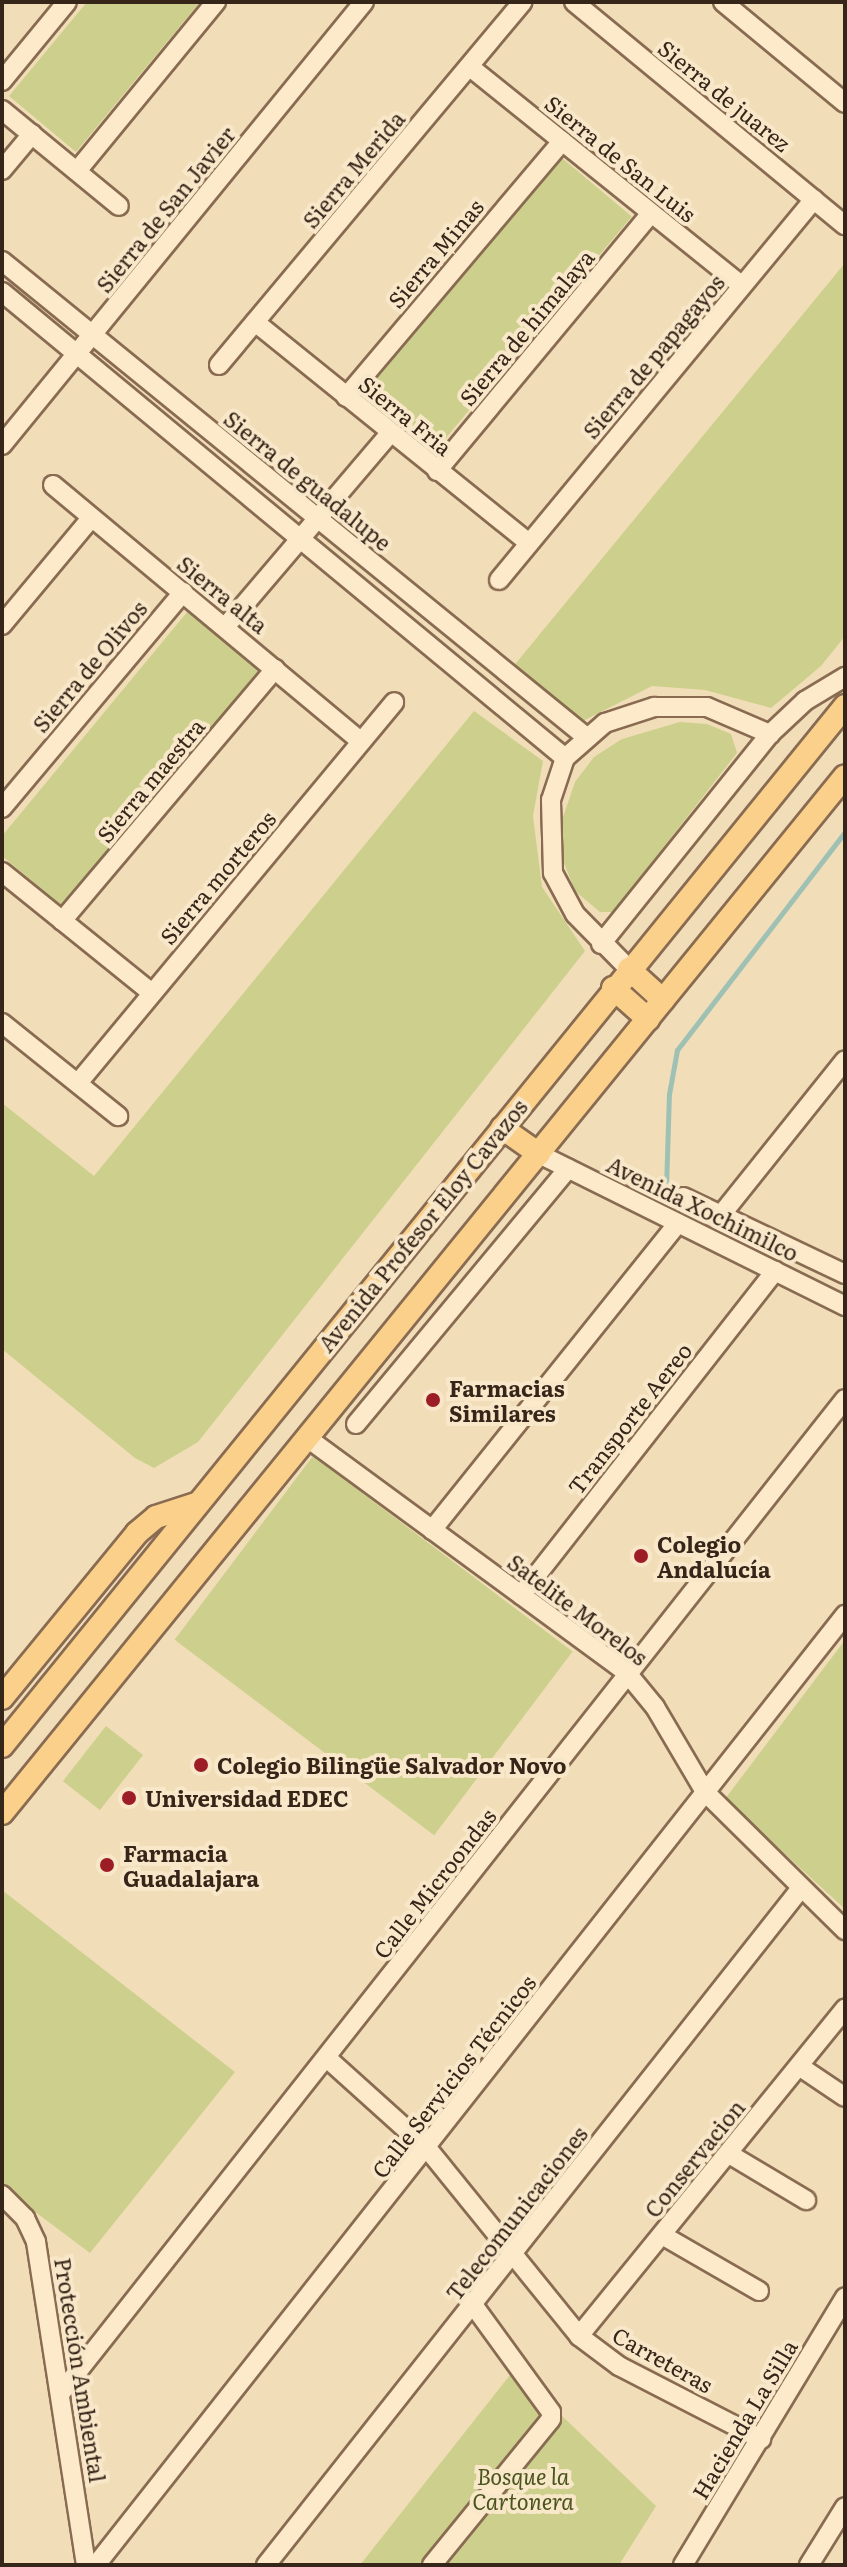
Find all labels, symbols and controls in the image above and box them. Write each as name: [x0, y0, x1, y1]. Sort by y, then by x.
street label: Sierra de juarez: [654, 34, 796, 156]
street label: Sierra de San Luis: [540, 89, 702, 227]
street label: Sierra Merida: [296, 105, 410, 233]
street label: Sierra de San Javier: [90, 121, 240, 297]
street label: Sierra Minas: [382, 193, 488, 313]
street label: Sierra de himalaya: [453, 244, 599, 410]
street label: Sierra de papagayos: [577, 269, 729, 443]
street label: Sierra Fria: [354, 370, 458, 460]
street label: Sierra de guadalupe: [219, 405, 397, 555]
street label: Sierra alta: [173, 550, 273, 638]
street label: Sierra de Olivos: [26, 595, 152, 737]
street label: Sierra maestra: [91, 713, 209, 847]
street label: Sierra morteros: [154, 805, 280, 949]
street label: Avenida Profesor Eloy Cavazos: [312, 1093, 532, 1357]
street label: Avenida Xochimilco: [603, 1150, 803, 1266]
street label: Transporte Aereo: [562, 1337, 696, 1499]
place label: Farmacias Similares: [449, 1374, 565, 1426]
marker: Farmacias Similares: [424, 1391, 442, 1409]
place label: Colegio Andalucía: [657, 1530, 771, 1582]
marker: Colegio Andalucía: [632, 1547, 650, 1565]
street label: Satelite Morelos: [503, 1548, 653, 1670]
place label: Colegio Bilingüe Salvador Novo: [217, 1752, 567, 1778]
marker: Colegio Bilingüe Salvador Novo: [192, 1756, 210, 1774]
place label: Universidad EDEC: [145, 1785, 349, 1811]
marker: Universidad EDEC: [120, 1789, 138, 1807]
street label: Calle Microondas: [367, 1803, 501, 1963]
place label: Farmacia Guadalajara: [123, 1839, 259, 1890]
marker: Farmacia Guadalajara: [98, 1856, 116, 1874]
street label: Calle Servicios Técnicos: [366, 1969, 540, 2183]
street label: Conservacion: [638, 2094, 750, 2222]
street label: Telecomunicaciones: [440, 2121, 592, 2305]
street label: Protección Ambiental: [50, 2256, 112, 2484]
street label: Carreteras: [608, 2321, 718, 2397]
street label: Hacienda La Silla: [686, 2335, 802, 2503]
park label: Bosque la Cartonera: [472, 2462, 574, 2514]

